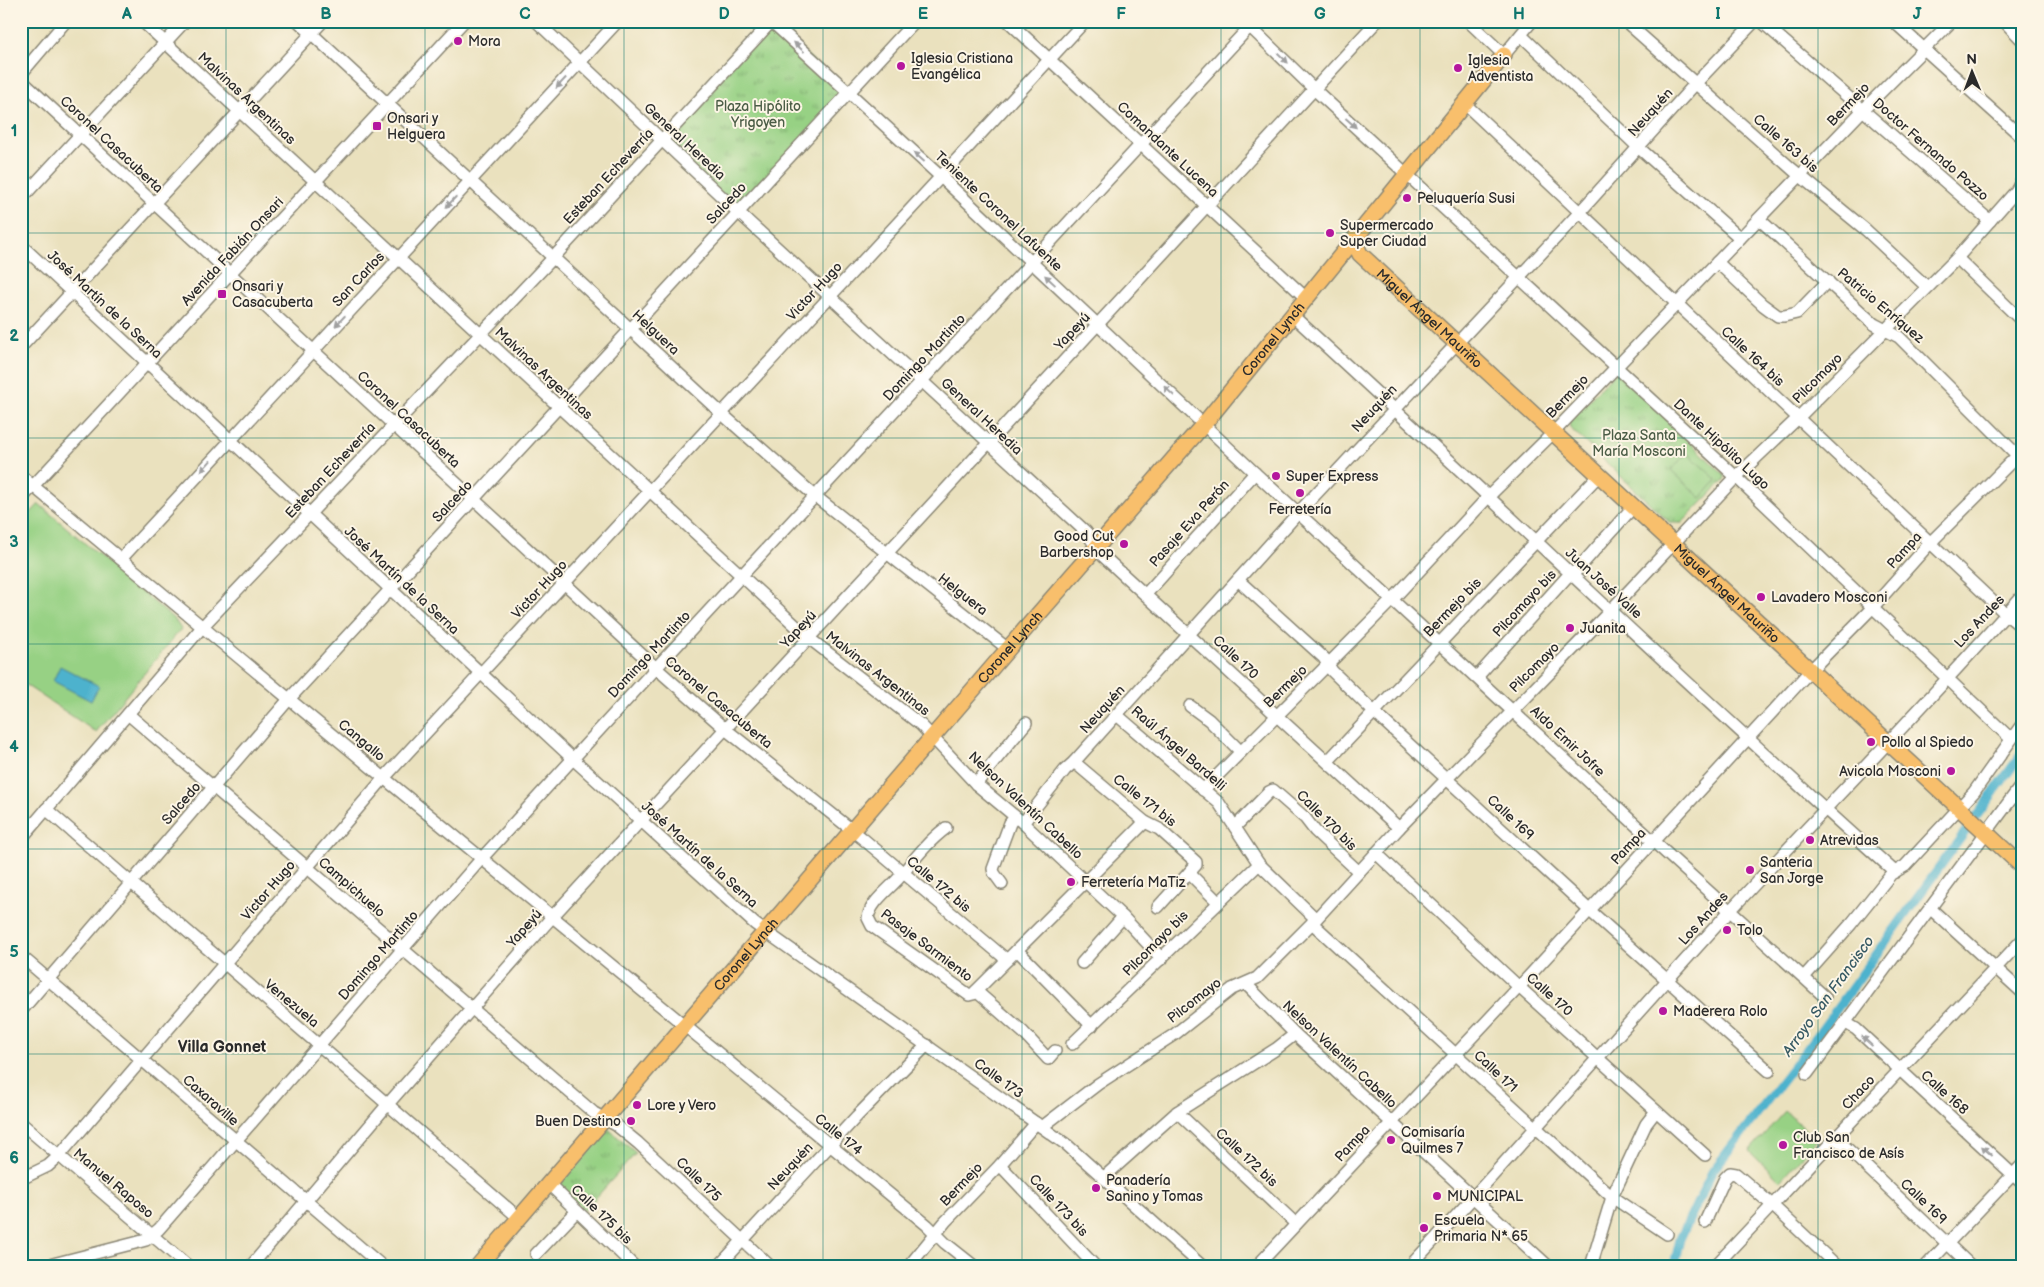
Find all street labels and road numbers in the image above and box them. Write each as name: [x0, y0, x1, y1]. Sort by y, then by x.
street label: Malvinas Argentinas: [194, 49, 299, 148]
street label: Bermejo: [1823, 79, 1873, 130]
street label: Neuquén: [1624, 85, 1676, 140]
street label: Coronel Casacuberta: [57, 92, 167, 197]
street label: Doctor Fernando Pozzo: [1869, 94, 1992, 204]
street label: Comandante Lucena: [1113, 98, 1222, 201]
street label: General Heredia: [640, 99, 729, 184]
street label: Calle 163 bis: [1750, 111, 1822, 176]
street label: Esteban Echeverría: [560, 125, 657, 228]
street label: Teniente Coronel Lafuente: [931, 148, 1066, 275]
street label: Salcedo: [703, 179, 750, 228]
street label: Avenida Fabián Onsari: [178, 194, 287, 309]
street label: José Martín de la Serna: [44, 247, 166, 362]
street label: San Carlos: [329, 248, 388, 310]
street label: Victor Hugo: [783, 258, 846, 324]
street label: Patricio Enríquez: [1834, 264, 1928, 347]
street label: Miguel Ángel Mauriño: [1373, 265, 1486, 372]
street label: Coronel Lynch: [1238, 299, 1309, 380]
street label: Helguera: [628, 306, 683, 359]
street label: Yapeyú: [1050, 309, 1094, 354]
street label: Domingo Martinto: [880, 310, 969, 404]
street label: Calle 164 bis: [1717, 323, 1788, 390]
street label: Malvinas Argentinas: [491, 324, 596, 423]
street label: Pilcomayo: [1789, 350, 1846, 407]
street label: Coronel Casacuberta: [354, 367, 464, 472]
street label: Bermejo: [1542, 371, 1592, 422]
street label: General Heredia: [937, 374, 1026, 459]
street label: Neuquén: [1348, 381, 1401, 436]
street label: Dante Hipólito Lugo: [1670, 395, 1773, 493]
street label: Esteban Echeverría: [282, 419, 379, 522]
street label: Pasaje Eva Perón: [1146, 476, 1233, 570]
street label: Salcedo: [429, 477, 476, 526]
street label: José Martín de la Serna: [341, 523, 463, 638]
street label: Pampa: [1883, 528, 1925, 572]
street label: Miguel Ángel Mauriño: [1670, 540, 1783, 647]
street label: Juan José Valle: [1562, 544, 1646, 622]
street label: Victor Hugo: [508, 556, 571, 622]
street label: Pilcomayo bis: [1489, 566, 1560, 641]
street label: Helguera: [934, 570, 991, 619]
street label: Bermejo bis: [1420, 574, 1485, 641]
street label: Los Andes: [1951, 591, 2008, 651]
street label: Domingo Martinto: [605, 607, 694, 701]
street label: Yapeyú: [776, 607, 820, 652]
street label: Coronel Lynch: [974, 607, 1046, 687]
street label: Malvinas Argentinas: [822, 627, 933, 719]
street label: Calle 170: [1209, 632, 1262, 683]
street label: Pilcomayo: [1506, 639, 1563, 696]
street label: Coronel Casacuberta: [662, 653, 776, 752]
street label: Bermejo: [1260, 661, 1311, 711]
street label: Neuquén: [1076, 682, 1128, 737]
street label: Raúl Ángel Bardelli: [1128, 702, 1230, 794]
street label: Aldo Emir Jofre: [1527, 702, 1609, 780]
street label: Cangallo: [335, 716, 389, 765]
street label: Nelson Valentín Cabello: [965, 748, 1086, 863]
street label: Calle 171 bis: [1110, 770, 1180, 830]
street label: Salcedo: [158, 778, 205, 828]
street label: Calle 170 bis: [1293, 787, 1360, 854]
street label: Calle 169: [1484, 791, 1538, 843]
street label: José Martín de la Serna: [638, 798, 761, 911]
street label: Pampa: [1607, 824, 1650, 868]
street label: Calle 172 bis: [903, 853, 974, 916]
street label: Campichuelo: [315, 854, 389, 921]
street label: Victor Hugo: [238, 857, 299, 924]
street label: Los Andes: [1675, 888, 1732, 949]
street label: Pasaje Sarmiento: [877, 905, 976, 985]
street label: Yapeyú: [502, 906, 546, 952]
street label: Domingo Martinto: [335, 907, 422, 1004]
street label: Pilcomayo bis: [1119, 907, 1192, 980]
street label: Coronel Lynch: [710, 914, 782, 994]
street label: Calle 170: [1523, 969, 1576, 1020]
street label: Pilcomayo: [1164, 974, 1225, 1027]
street label: Venezuela: [261, 976, 322, 1031]
street label: Nelson Valentín Cabello: [1279, 997, 1400, 1112]
street label: Calle 171: [1470, 1047, 1521, 1096]
street label: Calle 173: [971, 1055, 1027, 1102]
street label: Calle 168: [1917, 1067, 1972, 1118]
street label: Caxaraville: [179, 1071, 242, 1129]
street label: Chaco: [1838, 1072, 1879, 1113]
street label: Calle 174: [811, 1110, 867, 1159]
street label: Pampa: [1331, 1121, 1374, 1165]
street label: Calle 172 bis: [1212, 1124, 1281, 1190]
street label: Neuquén: [764, 1139, 817, 1194]
street label: Manuel Raposo: [70, 1145, 157, 1222]
street label: Calle 175: [672, 1154, 725, 1205]
street label: Bermejo: [936, 1159, 986, 1210]
street label: Calle 173 bis: [1026, 1171, 1092, 1240]
street label: Calle 169: [1897, 1175, 1950, 1228]
street label: Calle 175 bis: [568, 1181, 636, 1248]

